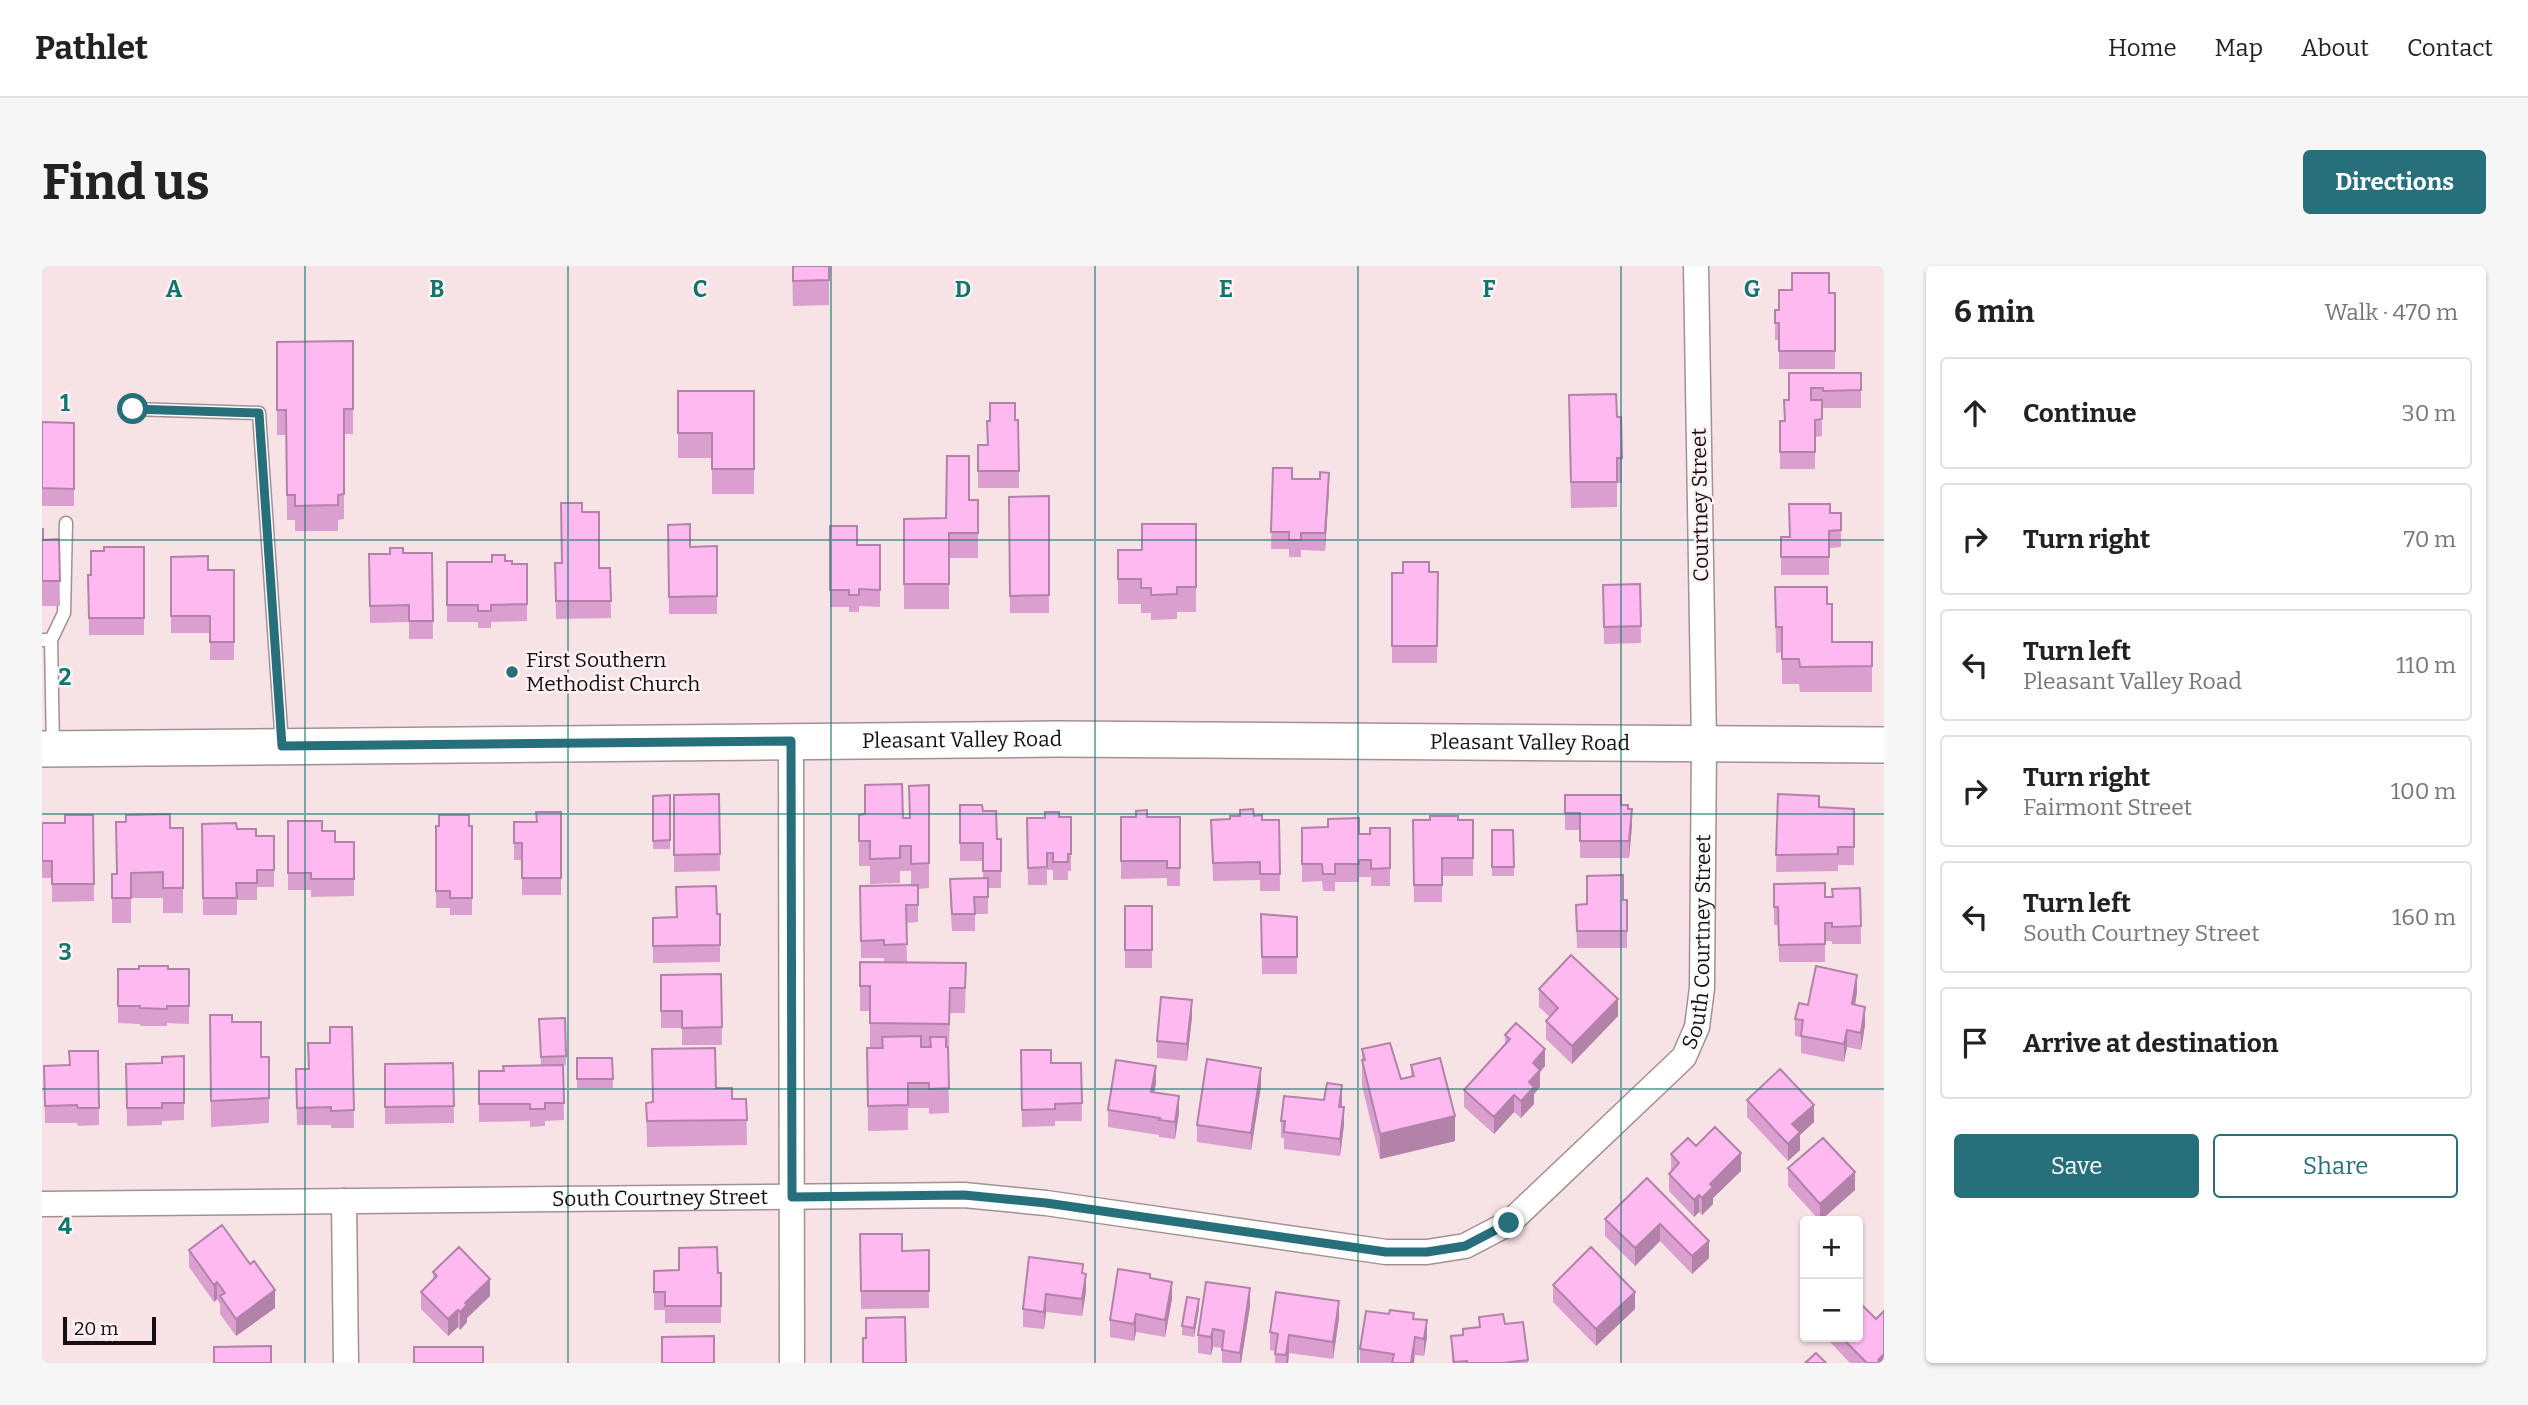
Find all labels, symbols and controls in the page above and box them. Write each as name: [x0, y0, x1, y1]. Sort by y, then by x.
text: Pathlet: [35, 28, 148, 68]
text: Home: [2108, 34, 2177, 62]
text: Map: [2215, 34, 2263, 62]
text: About: [2301, 34, 2369, 62]
text: Contact: [2407, 34, 2493, 62]
button: Directions: [2303, 150, 2486, 214]
text: Find us: [42, 153, 210, 212]
text: A: [166, 275, 183, 303]
text: B: [430, 275, 444, 303]
text: C: [693, 275, 707, 303]
text: D: [955, 275, 971, 303]
text: E: [1219, 275, 1233, 303]
text: F: [1483, 275, 1496, 303]
text: G: [1744, 275, 1761, 303]
text: 6 min: [1954, 294, 2035, 330]
text: Walk · 470 m: [2325, 298, 2458, 326]
text: 1: [60, 389, 70, 417]
route start: [117, 393, 148, 424]
icon: ahead: [1956, 394, 1994, 432]
text: Continue: [2023, 398, 2137, 429]
text: 30 m: [2402, 399, 2456, 427]
street label: Courtney Street: [1686, 427, 1714, 582]
icon: right: [1956, 520, 1994, 558]
text: Turn right: [2023, 524, 2150, 555]
text: 70 m: [2404, 525, 2456, 553]
text: Turn left: [2023, 636, 2131, 667]
icon: left: [1956, 646, 1994, 684]
place label: First Southern Methodist Church: [526, 647, 700, 697]
text: 110 m: [2396, 651, 2456, 679]
text: 2: [59, 663, 72, 691]
marker: First Southern Methodist Church: [504, 664, 520, 680]
text: Pleasant Valley Road: [2023, 667, 2242, 695]
street label: Pleasant Valley Road: [862, 726, 1062, 754]
street label: Pleasant Valley Road: [1430, 729, 1630, 756]
text: Turn right: [2023, 762, 2150, 793]
icon: right: [1956, 772, 1994, 810]
text: 100 m: [2391, 777, 2456, 805]
text: Fairmont Street: [2023, 793, 2192, 821]
street label: South Courtney Street: [1676, 834, 1716, 1053]
text: Turn left: [2023, 888, 2131, 919]
icon: left: [1956, 898, 1994, 936]
text: 160 m: [2392, 903, 2456, 931]
text: South Courtney Street: [2023, 919, 2260, 947]
text: 3: [58, 938, 72, 966]
icon: arrive: [1956, 1024, 1994, 1062]
text: Arrive at destination: [2023, 1028, 2278, 1059]
button: Save: [1954, 1134, 2199, 1198]
button: Share: [2213, 1134, 2458, 1198]
street label: South Courtney Street: [552, 1184, 769, 1212]
route end: [1493, 1207, 1524, 1238]
text: 4: [58, 1212, 72, 1240]
map controls: [1800, 1216, 1863, 1342]
button: +: [1800, 1216, 1863, 1279]
button: −: [1800, 1279, 1863, 1342]
scale bar: [63, 1314, 156, 1346]
text: 20 m: [74, 1317, 118, 1340]

